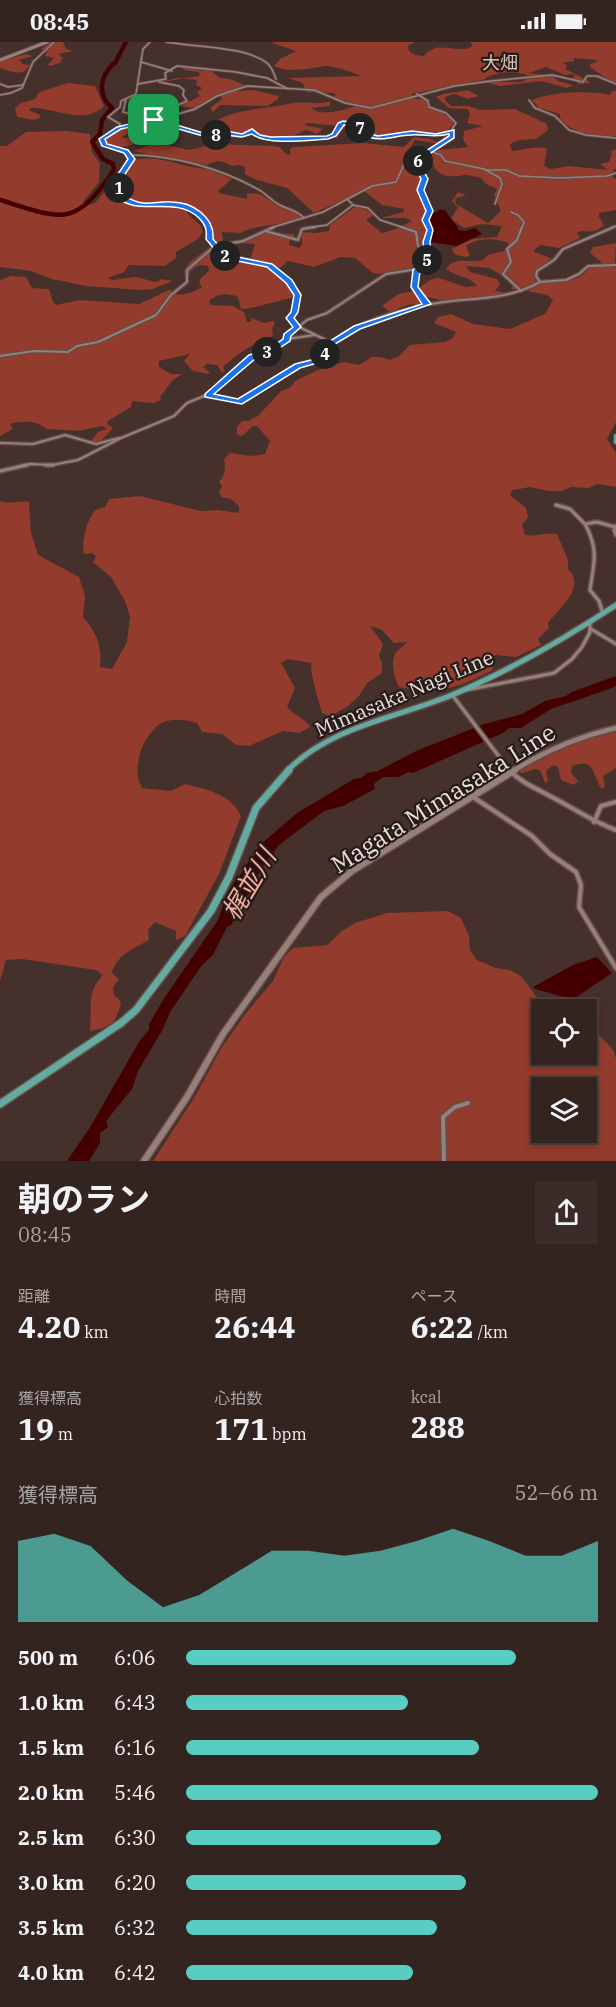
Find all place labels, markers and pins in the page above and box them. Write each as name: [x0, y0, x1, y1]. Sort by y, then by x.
pin: [128, 94, 179, 145]
pin: 7: [345, 113, 375, 143]
pin: 8: [201, 120, 231, 150]
pin: 6: [403, 146, 433, 176]
pin: 1: [104, 173, 134, 203]
pin: 2: [210, 241, 240, 271]
pin: 5: [412, 245, 442, 275]
pin: 3: [252, 337, 282, 367]
pin: 4: [310, 339, 340, 369]

